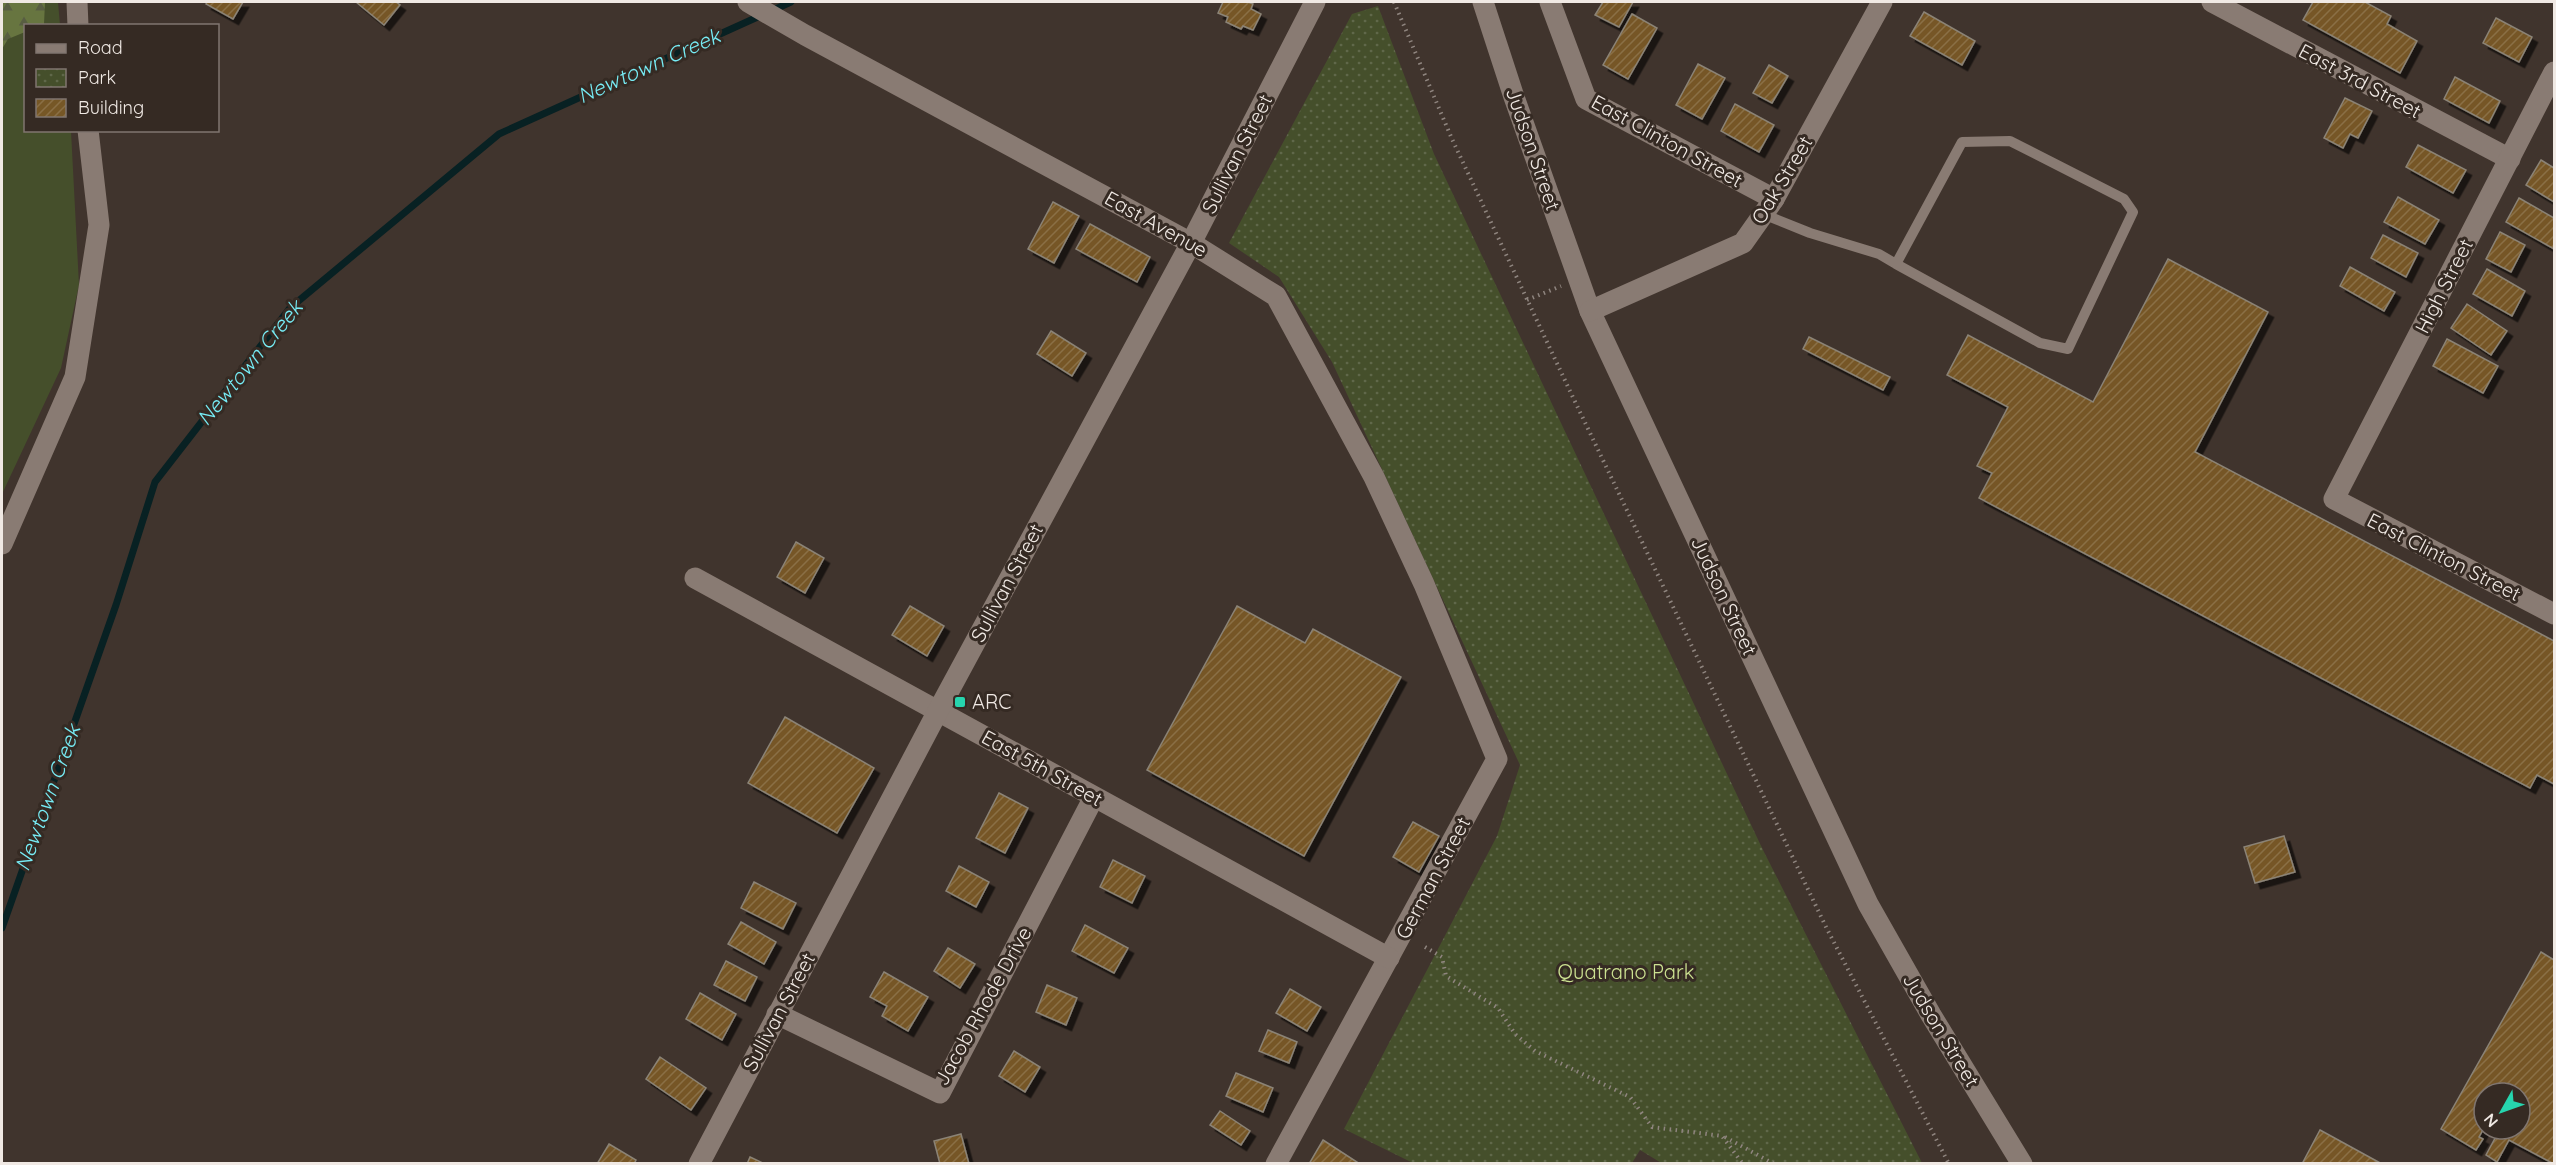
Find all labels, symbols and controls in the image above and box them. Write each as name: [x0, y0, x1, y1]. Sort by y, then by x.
water label: Newtown Creek: [573, 21, 726, 108]
legend: [24, 24, 219, 132]
text: Road: [78, 36, 123, 59]
street label: East 3rd Street: [2295, 38, 2426, 123]
text: Park: [78, 66, 116, 89]
street label: Judson Street: [1501, 84, 1566, 214]
street label: East Clinton Street: [1587, 89, 1747, 193]
street label: Sullivan Street: [1196, 90, 1277, 218]
text: Building: [78, 96, 144, 119]
street label: Oak Street: [1746, 131, 1818, 228]
street label: East Avenue: [1101, 185, 1212, 262]
street label: High Street: [2409, 234, 2478, 337]
water label: Newtown Creek: [191, 293, 309, 430]
street label: East Clinton Street: [2363, 507, 2525, 606]
street label: Sullivan Street: [965, 519, 1048, 646]
street label: Judson Street: [1686, 532, 1763, 659]
place label: ARC: [972, 689, 1011, 714]
marker: ARC: [953, 695, 967, 709]
water label: Newtown Creek: [9, 719, 86, 874]
street label: East 5th Street: [977, 724, 1107, 811]
street label: German Street: [1390, 812, 1475, 943]
street label: Jacob Rhode Drive: [929, 922, 1037, 1089]
street label: Sullivan Street: [737, 948, 820, 1075]
park label: Quatrano Park: [1558, 959, 1694, 984]
street label: Judson Street: [1898, 968, 1985, 1091]
north arrow: [2472, 1081, 2532, 1141]
text: N: [2479, 1110, 2502, 1132]

